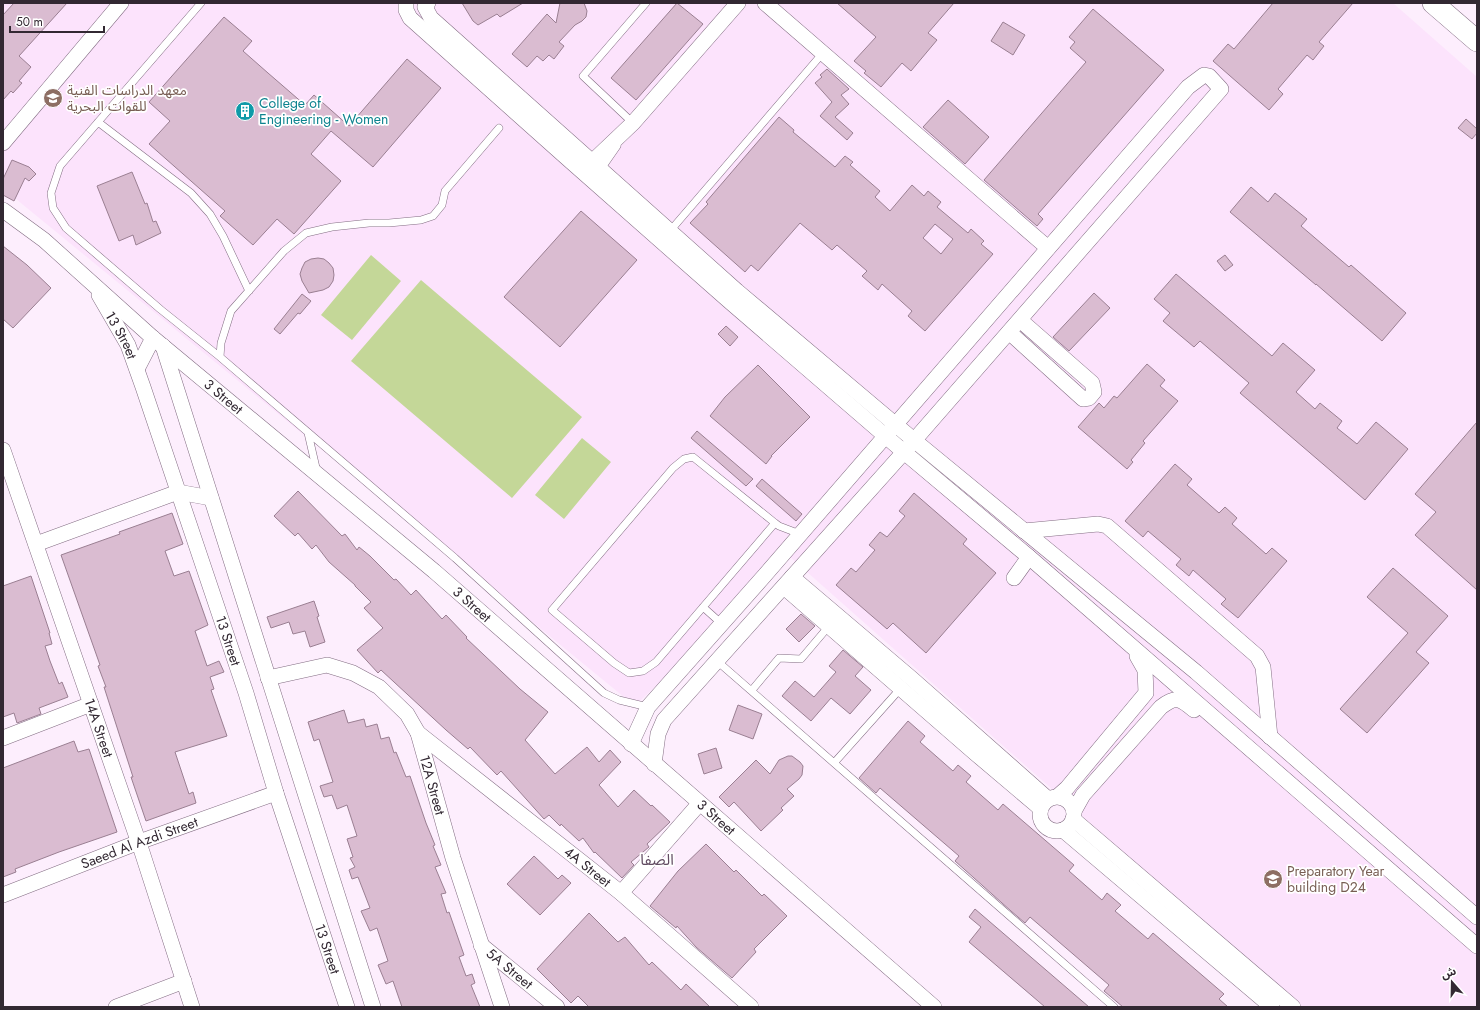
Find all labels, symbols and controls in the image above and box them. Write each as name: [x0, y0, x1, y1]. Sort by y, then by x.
scale bar: [10, 8, 104, 34]
text: 50 m: [16, 13, 43, 31]
place label: معهد الدراسات الفنية للقوات البحرية: [67, 80, 187, 116]
school or university icon: معهد الدراسات الفنية للقوات البحرية: [42, 87, 64, 109]
place label: College of Engineering - Women: [259, 93, 388, 129]
building icon: College of Engineering - Women: [234, 100, 256, 122]
street label: 13 Street: [100, 307, 142, 362]
street label: 3 Street: [200, 374, 248, 419]
street label: 3 Street: [448, 582, 496, 627]
street label: 13 Street: [211, 613, 246, 669]
street label: 14A Street: [80, 696, 119, 761]
street label: 12A Street: [415, 753, 451, 818]
street label: 3 Street: [693, 795, 740, 840]
street label: Saeed Al Azdi Street: [78, 812, 201, 874]
street label: 4A Street: [560, 842, 616, 892]
district label: الصفا: [640, 849, 674, 871]
place label: Preparatory Year building D24: [1287, 861, 1384, 897]
school or university icon: Preparatory Year building D24: [1262, 868, 1284, 890]
street label: 13 Street: [310, 921, 346, 977]
street label: 5A Street: [482, 943, 538, 994]
north arrow: [1432, 962, 1472, 1002]
text: ش: [1439, 963, 1458, 983]

